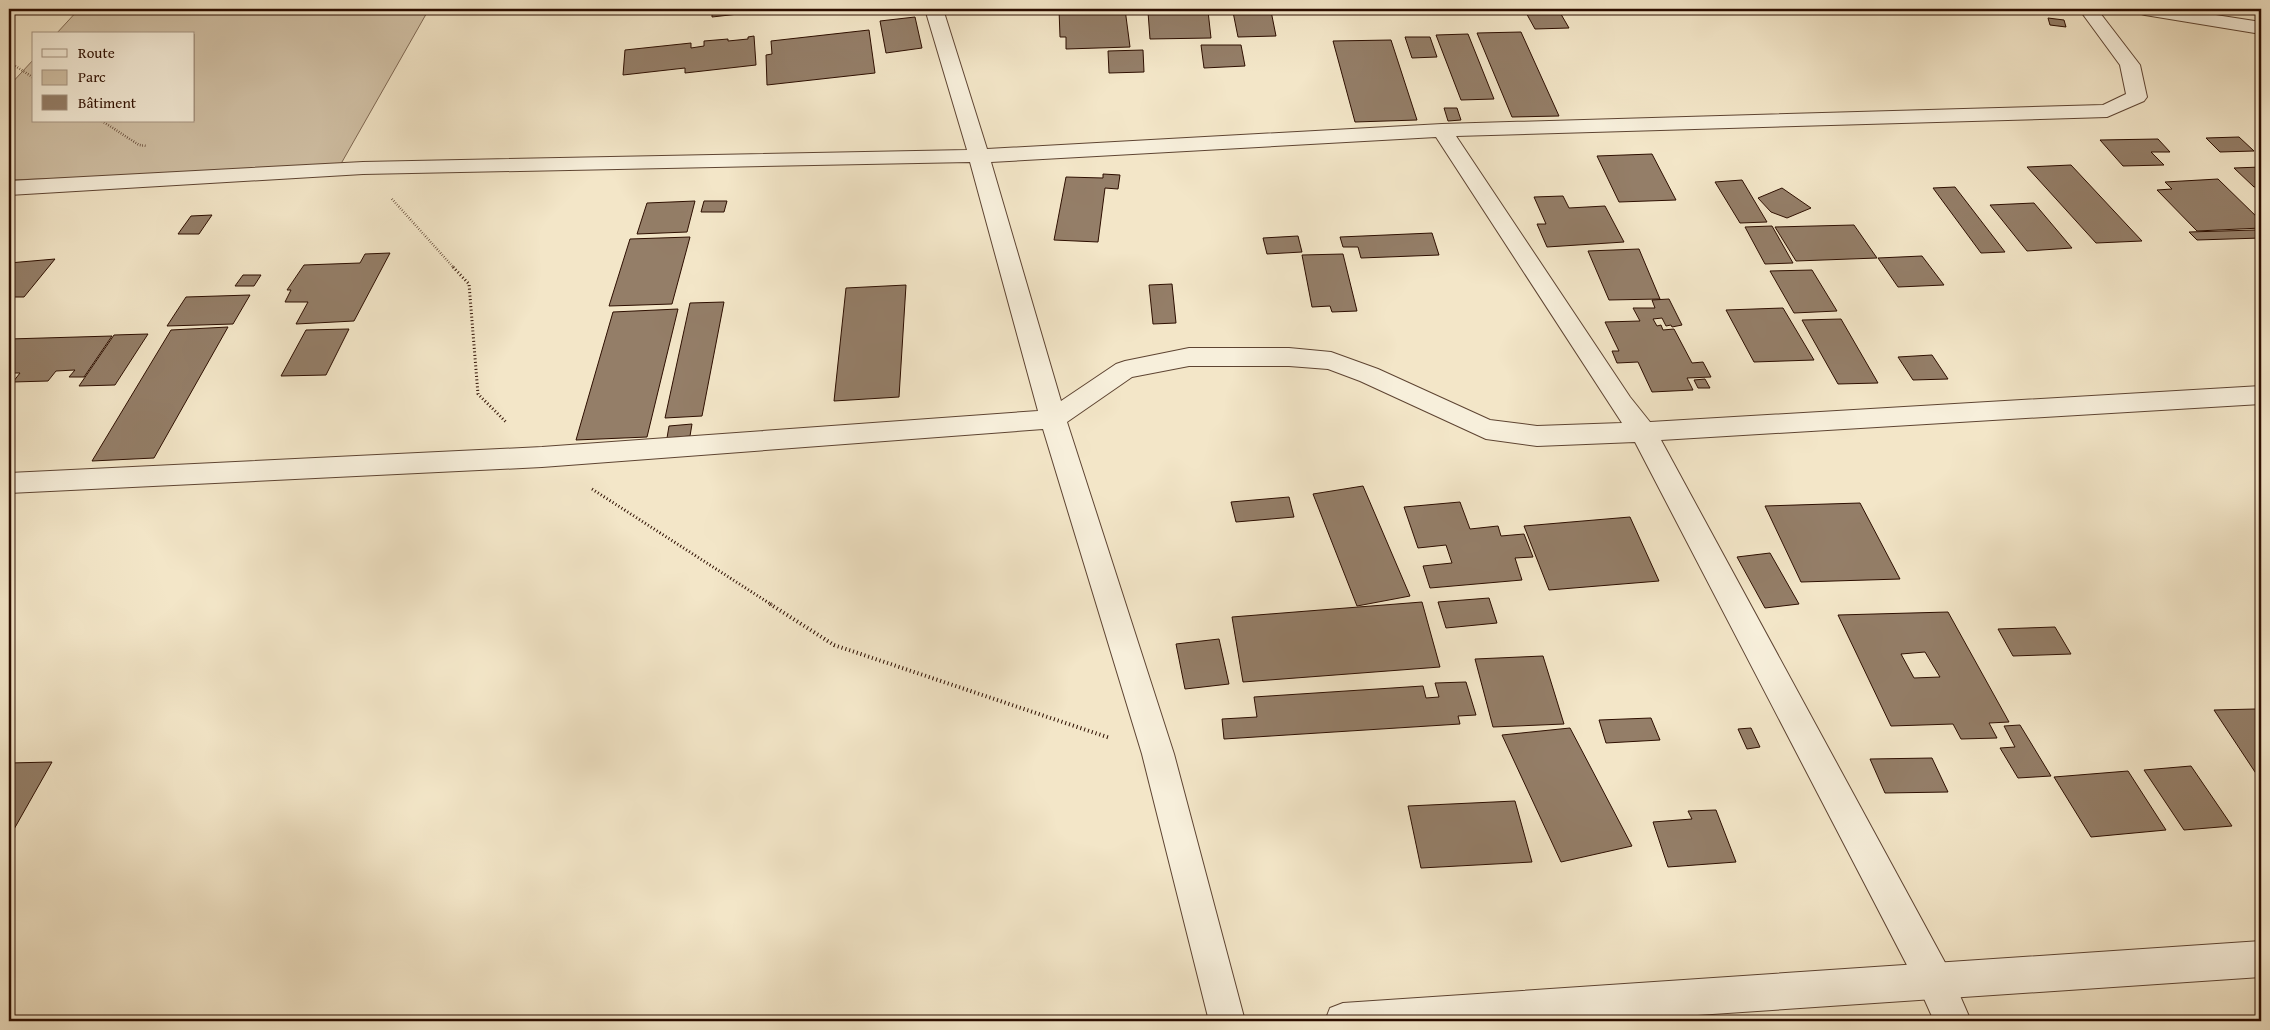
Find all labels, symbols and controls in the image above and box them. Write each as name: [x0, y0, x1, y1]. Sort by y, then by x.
legend: [32, 32, 195, 122]
text: Route: [78, 42, 115, 63]
text: Parc: [78, 66, 106, 87]
text: Bâtiment: [78, 92, 137, 113]

